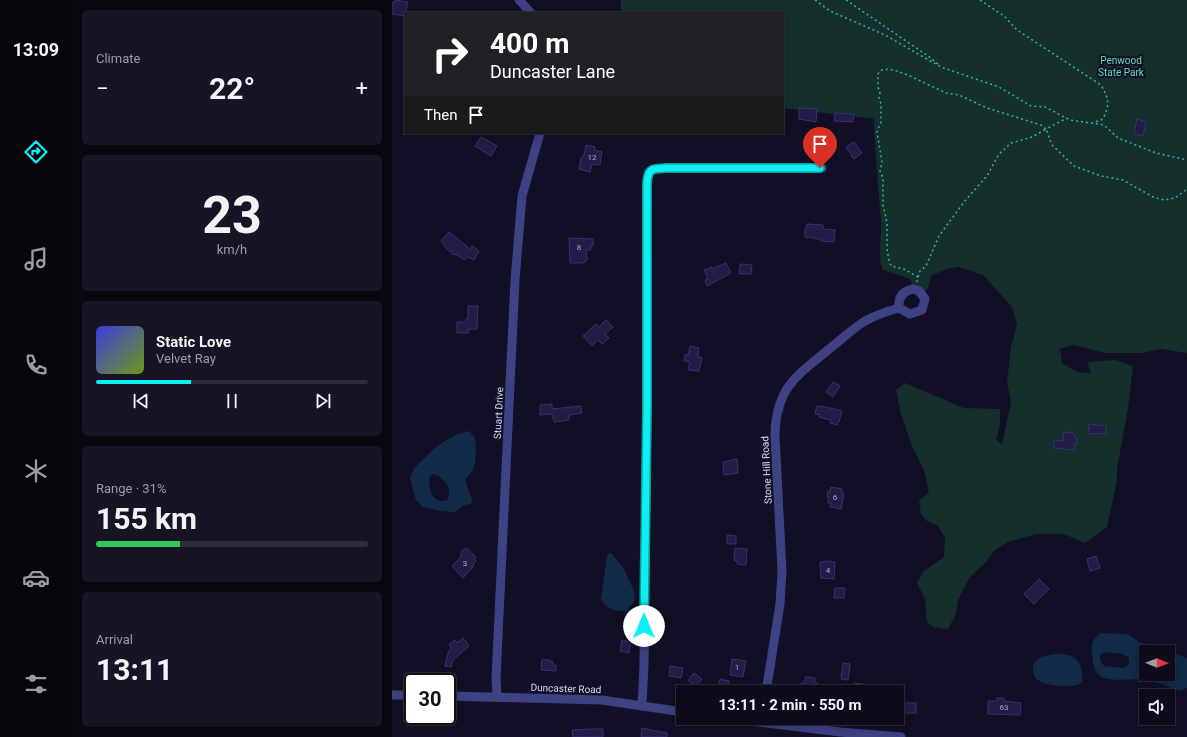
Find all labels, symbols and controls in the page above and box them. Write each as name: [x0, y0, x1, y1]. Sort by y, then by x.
text: 400 m: [490, 27, 569, 60]
icon: right: [424, 28, 476, 80]
text: 13:09: [13, 39, 59, 60]
text: Climate: [96, 51, 140, 66]
park label: Penwood State Park: [1098, 55, 1145, 78]
text: Duncaster Lane: [490, 61, 615, 82]
text: 22°: [209, 71, 255, 106]
text: −: [96, 76, 109, 101]
text: +: [356, 76, 368, 101]
icon: arrive: [465, 104, 487, 126]
text: Then: [424, 106, 457, 124]
pin: [803, 127, 837, 168]
icon: arrive: [809, 133, 831, 155]
icon: directions: [22, 138, 50, 166]
house number: 12: [588, 153, 597, 162]
text: 23: [202, 185, 262, 246]
text: km/h: [217, 242, 247, 257]
house number: 8: [577, 243, 582, 252]
icon: music: [22, 245, 50, 273]
text: Static Love: [156, 333, 231, 351]
icon: phone: [22, 351, 50, 379]
text: Velvet Ray: [156, 351, 216, 366]
street label: Stuart Drive: [492, 387, 505, 439]
icon: previous: [130, 390, 152, 412]
icon: pause: [221, 390, 243, 412]
icon: next: [312, 390, 334, 412]
street label: Stone Hill Road: [759, 436, 774, 504]
icon: climate: [22, 457, 50, 485]
text: Range · 31%: [96, 481, 166, 496]
house number: 6: [833, 493, 838, 502]
text: 155 km: [96, 501, 197, 536]
house number: 3: [463, 559, 467, 568]
icon: car: [22, 564, 50, 592]
house number: 4: [826, 566, 831, 575]
position arrow: [623, 605, 665, 647]
text: Arrival: [96, 632, 133, 647]
north arrow: [1139, 645, 1175, 681]
map controls: [1139, 645, 1175, 725]
text: 13:11: [96, 652, 173, 687]
house number: 1: [735, 663, 739, 672]
icon: filters: [22, 670, 50, 698]
speed limit sign: 30: [404, 673, 456, 725]
street label: Duncaster Road: [530, 682, 602, 695]
button: sound: [1139, 689, 1175, 725]
text: 13:11 · 2 min · 550 m: [719, 696, 861, 714]
house number: 63: [1000, 703, 1009, 712]

